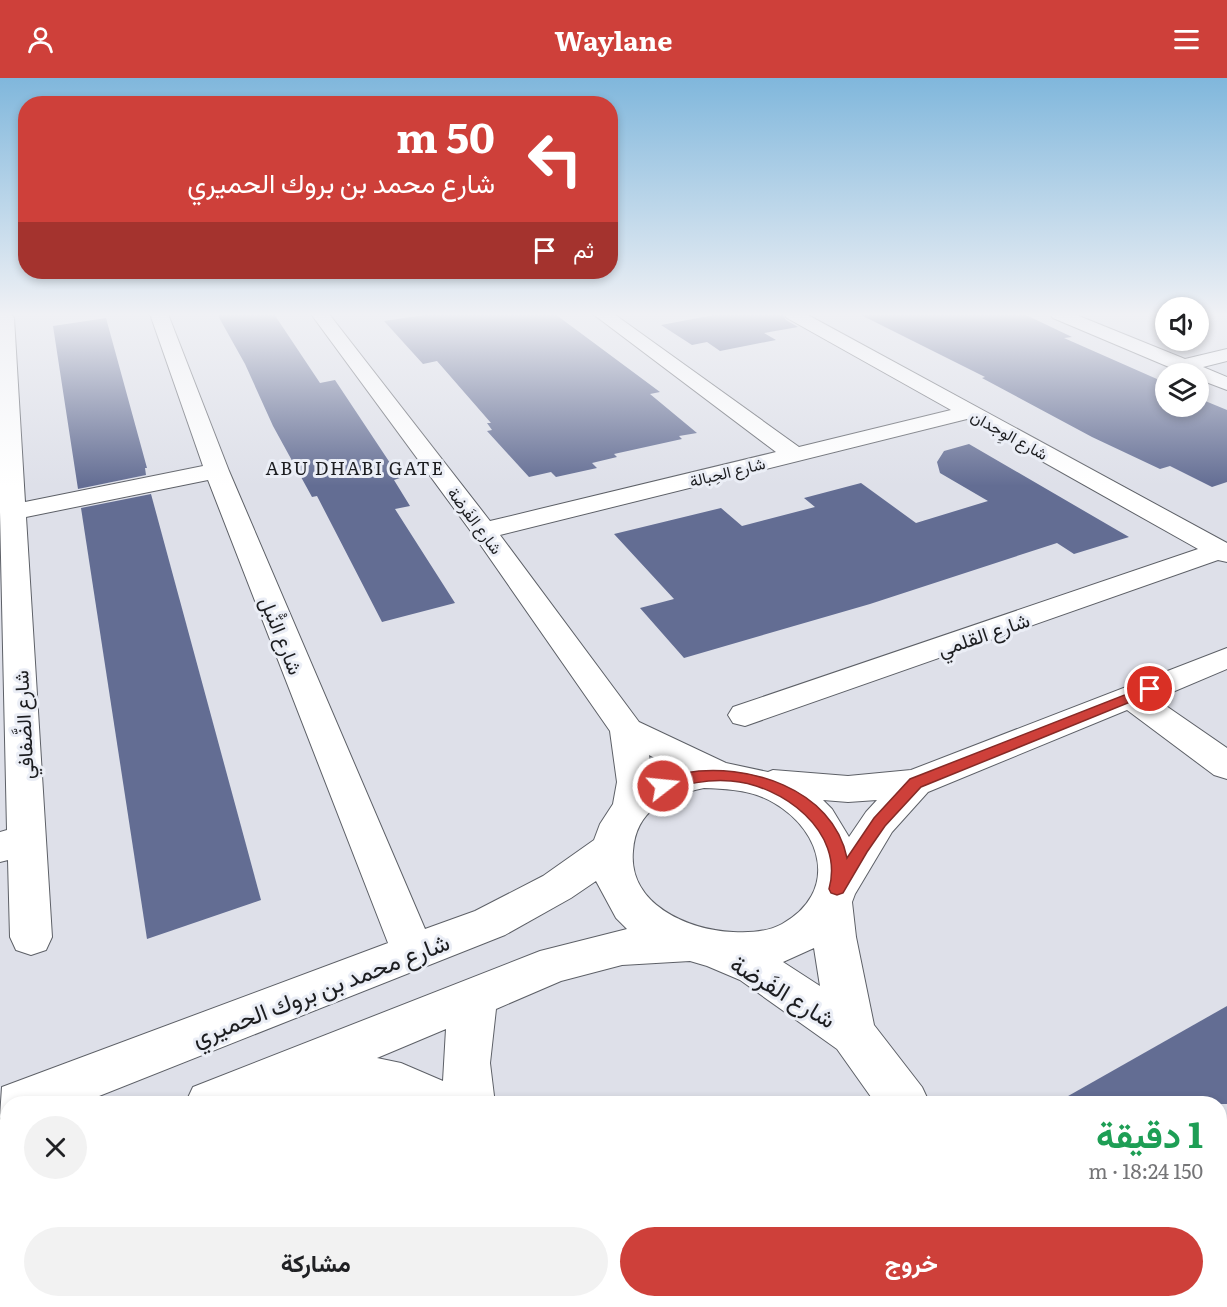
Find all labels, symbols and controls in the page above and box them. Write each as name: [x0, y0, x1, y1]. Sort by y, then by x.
text: Waylane: [554, 19, 673, 59]
icon: person: [24, 23, 57, 56]
icon: menu: [1170, 23, 1203, 56]
text: 50 m: [396, 104, 495, 166]
icon: left: [516, 120, 594, 198]
text: شارع محمد بن بروك الحميري: [187, 161, 495, 201]
text: ثم: [573, 232, 594, 265]
icon: arrive: [528, 234, 561, 267]
map controls: [1155, 297, 1209, 417]
button: sound: [1155, 297, 1209, 351]
button: layers: [1155, 363, 1209, 417]
street label: شارع الوِجدان: [966, 403, 1053, 467]
street label: شارع الحِبالة: [687, 450, 768, 493]
district label: ABU DHABI GATE: [266, 454, 444, 481]
street label: شارع الفَرضة: [442, 482, 509, 559]
street label: شارع النُّبل: [253, 592, 312, 679]
street label: شارع القلمي: [933, 603, 1034, 667]
pin: [1124, 663, 1175, 714]
street label: شارع الضَّفافي: [4, 670, 44, 780]
icon: arrive: [1133, 672, 1166, 705]
position arrow: [631, 754, 695, 818]
street label: شارع محمد بن بروك الحميري: [186, 923, 455, 1057]
street label: شارع الفَرضة: [724, 945, 843, 1036]
text: 1 دقيقة: [1096, 1106, 1203, 1159]
button: close: [24, 1116, 87, 1179]
text: 150 m · 18:24: [1088, 1155, 1203, 1185]
button: مشاركة: [24, 1227, 608, 1296]
button: خروج: [620, 1227, 1203, 1296]

